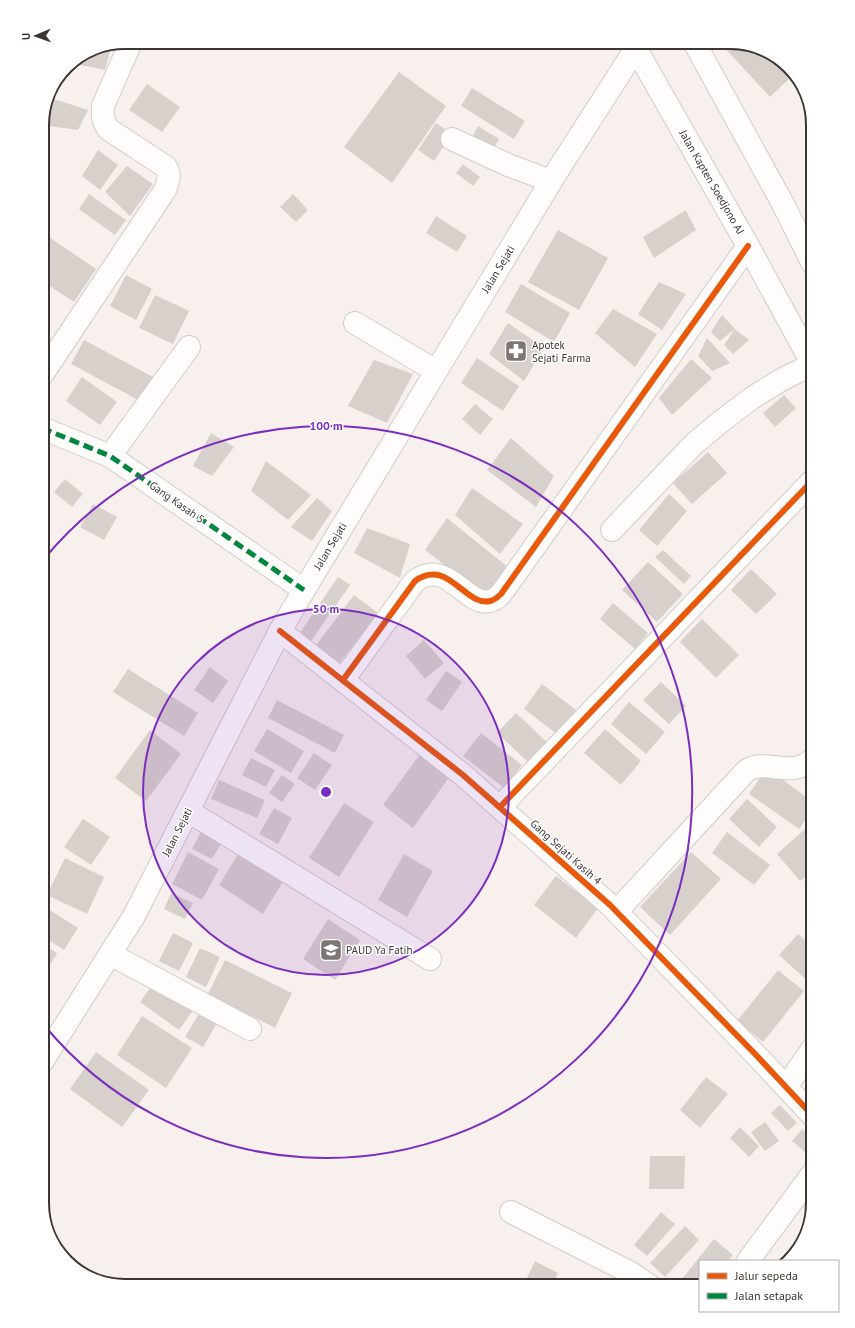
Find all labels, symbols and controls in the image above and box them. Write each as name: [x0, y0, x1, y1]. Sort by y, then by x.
north arrow: [16, 16, 56, 56]
text: U: [19, 33, 33, 40]
street label: Jalan Kapten Soedjono AJ: [676, 126, 748, 237]
street label: Jalan Sejati: [478, 243, 518, 296]
pharmacy icon: Apotek Sejati Farma: [503, 338, 529, 364]
place label: Apotek Sejati Farma: [532, 338, 591, 365]
text: 100 m: [309, 418, 343, 433]
street label: Gang Kasah 5: [147, 478, 207, 526]
street label: Jalan Sejati: [310, 520, 350, 573]
text: 50 m: [313, 601, 339, 616]
centre of rings: [319, 785, 333, 799]
street label: Jalan Sejati: [158, 805, 195, 860]
street label: Gang Sejati Kasih 4: [528, 816, 604, 888]
school or university icon: PAUD Ya Fatih: [318, 937, 344, 963]
place label: PAUD Ya Fatih: [346, 943, 412, 957]
legend: [699, 1260, 839, 1312]
text: Jalur sepeda: [734, 1268, 798, 1283]
text: Jalan setapak: [734, 1288, 803, 1303]

